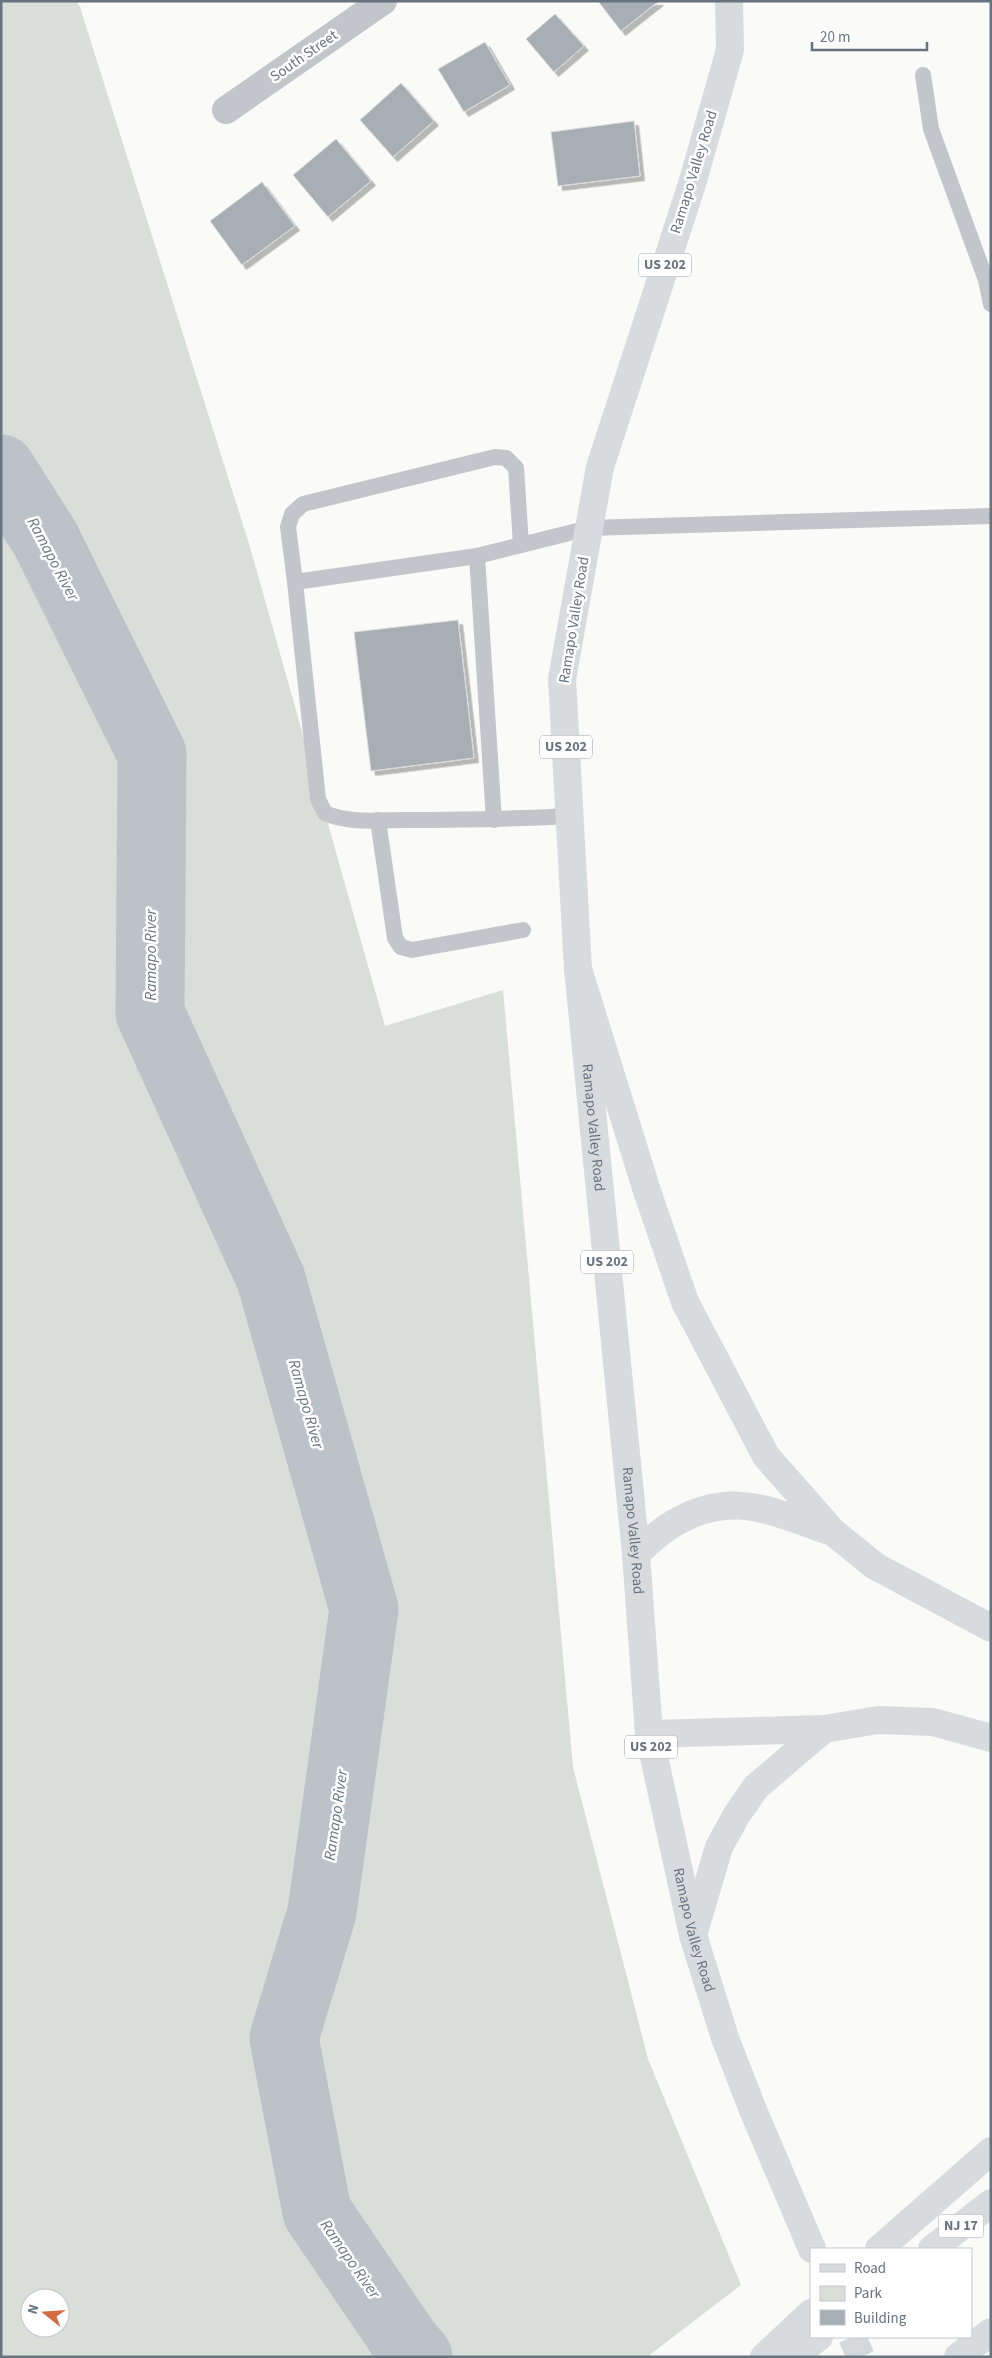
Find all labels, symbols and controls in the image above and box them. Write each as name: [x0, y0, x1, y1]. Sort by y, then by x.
scale bar: [812, 20, 927, 52]
street label: South Street: [266, 25, 342, 87]
text: 20 m: [820, 27, 850, 48]
street label: Ramapo Valley Road: [665, 108, 723, 236]
road number: US 202: [639, 254, 691, 276]
water label: Ramapo River: [22, 513, 85, 606]
street label: Ramapo Valley Road: [554, 555, 594, 685]
road number: US 202: [540, 736, 592, 759]
water label: Ramapo River: [140, 908, 162, 1001]
street label: Ramapo Valley Road: [577, 1063, 610, 1192]
road number: US 202: [581, 1250, 633, 1274]
water label: Ramapo River: [283, 1357, 330, 1453]
street label: Ramapo Valley Road: [617, 1466, 649, 1595]
road number: US 202: [625, 1735, 677, 1758]
water label: Ramapo River: [319, 1767, 353, 1862]
street label: Ramapo Valley Road: [668, 1866, 721, 1995]
road number: NJ 17: [938, 2214, 984, 2238]
water label: Ramapo River: [315, 2215, 386, 2304]
legend: [810, 2248, 972, 2338]
text: Road: [854, 2258, 886, 2279]
text: Park: [854, 2283, 883, 2304]
north arrow: [20, 2288, 70, 2338]
text: N: [23, 2302, 44, 2317]
text: Building: [854, 2308, 907, 2329]

